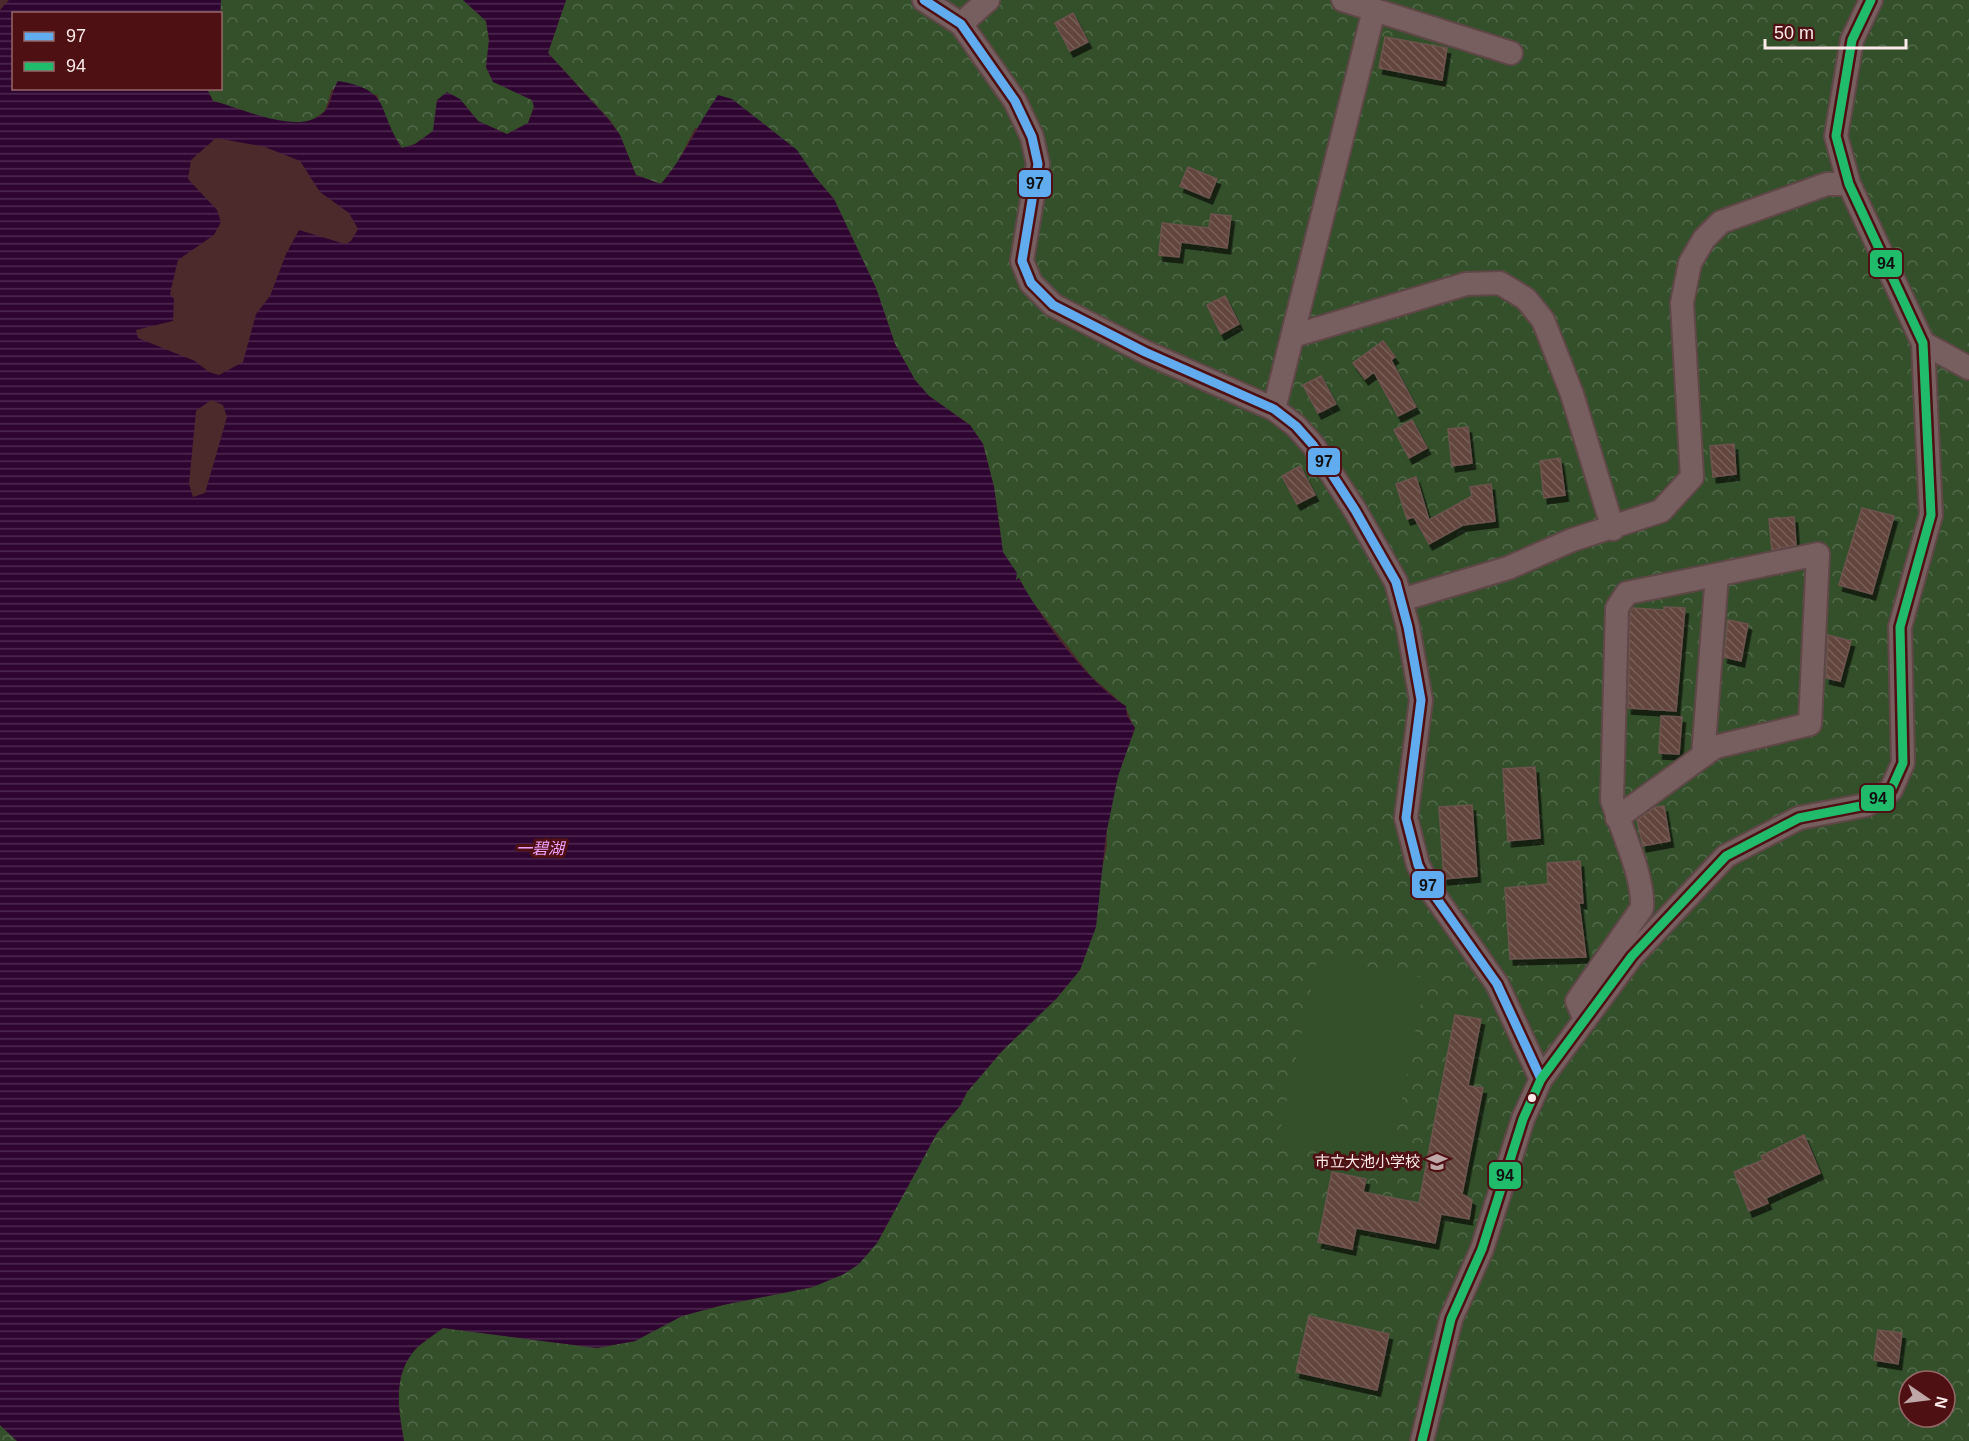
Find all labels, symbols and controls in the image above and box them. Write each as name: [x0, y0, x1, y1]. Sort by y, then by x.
legend: [12, 12, 222, 90]
scale bar: [1765, 12, 1906, 50]
text: 50 m: [1774, 23, 1814, 43]
text: 97: [66, 26, 86, 46]
text: 94: [66, 56, 86, 76]
line badge: 97: [1018, 169, 1052, 198]
text: 97: [1026, 175, 1044, 192]
line badge: 94: [1869, 249, 1903, 278]
text: 94: [1877, 255, 1895, 272]
line badge: 97: [1307, 447, 1341, 476]
text: 97: [1315, 453, 1333, 470]
line badge: 94: [1860, 784, 1895, 812]
text: 94: [1869, 790, 1887, 807]
water label: 一碧湖: [516, 840, 567, 857]
line badge: 97: [1411, 870, 1445, 899]
text: 97: [1419, 877, 1437, 894]
unlabelled marker: [1526, 1092, 1538, 1104]
school or university icon: 市立大池小学校: [1425, 1150, 1449, 1174]
place label: 市立大池小学校: [1315, 1153, 1420, 1170]
line badge: 94: [1488, 1161, 1522, 1190]
text: 94: [1496, 1167, 1514, 1184]
north arrow: [1897, 1369, 1957, 1429]
text: N: [1931, 1395, 1951, 1410]

